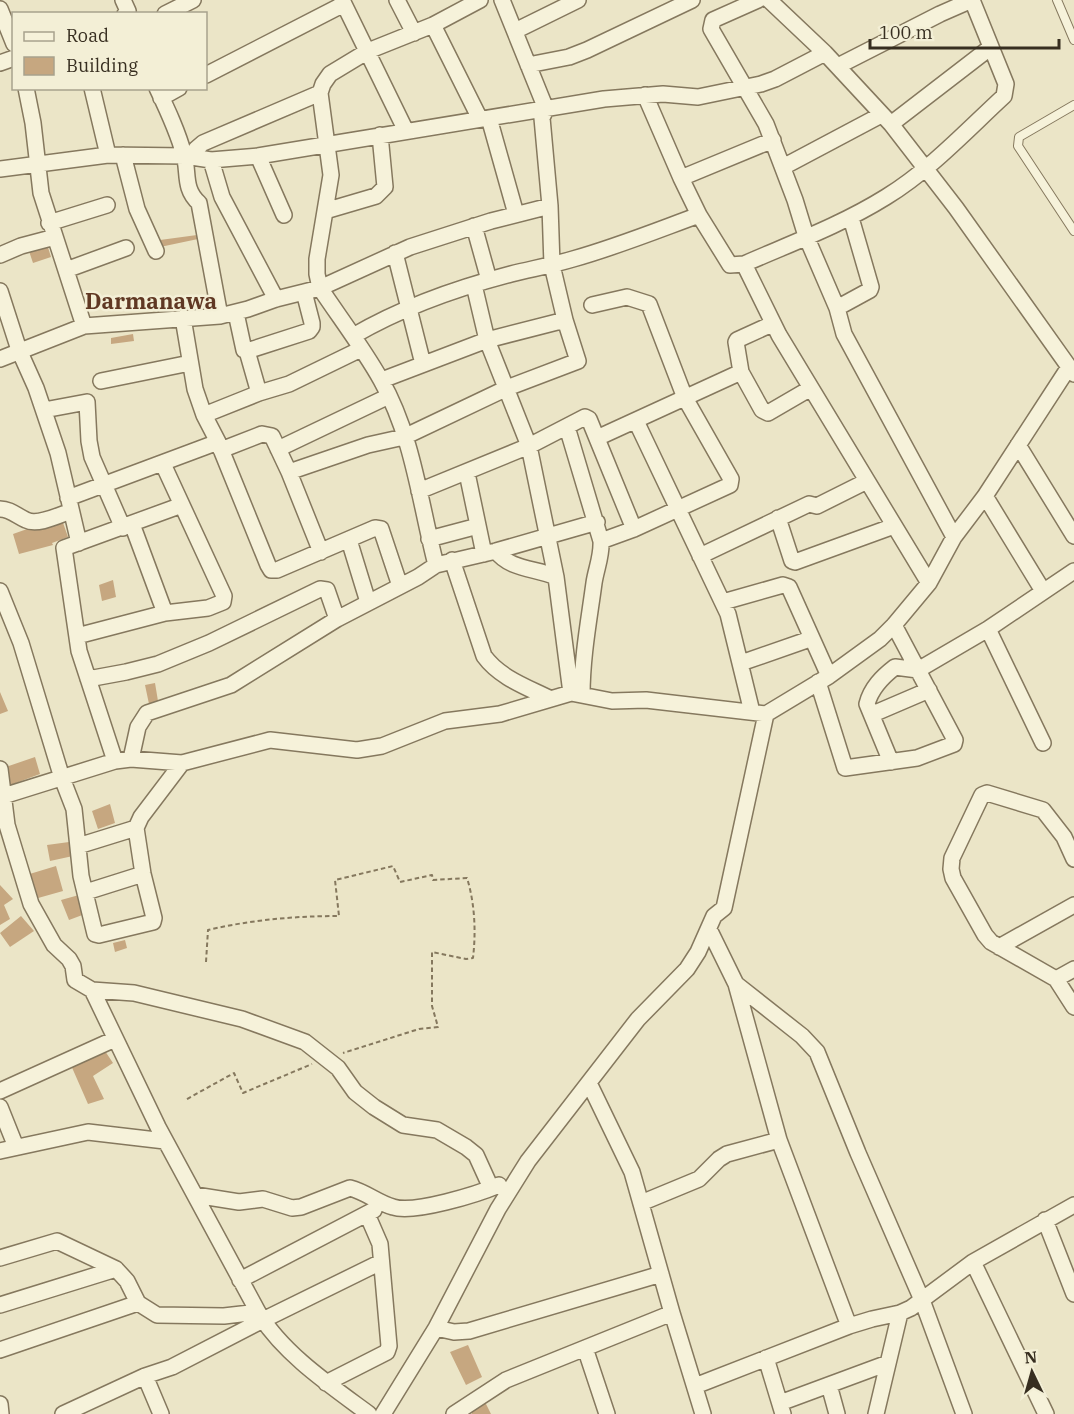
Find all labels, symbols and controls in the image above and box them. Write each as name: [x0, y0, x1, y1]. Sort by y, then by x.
legend: [12, 12, 207, 90]
scale bar: [870, 12, 1059, 50]
text: 100 m: [879, 21, 933, 44]
text: Road: [66, 24, 109, 47]
text: Building: [66, 54, 138, 77]
district label: Darmanawa: [85, 286, 217, 315]
north arrow: [1002, 1342, 1062, 1402]
text: N: [1024, 1347, 1038, 1368]

